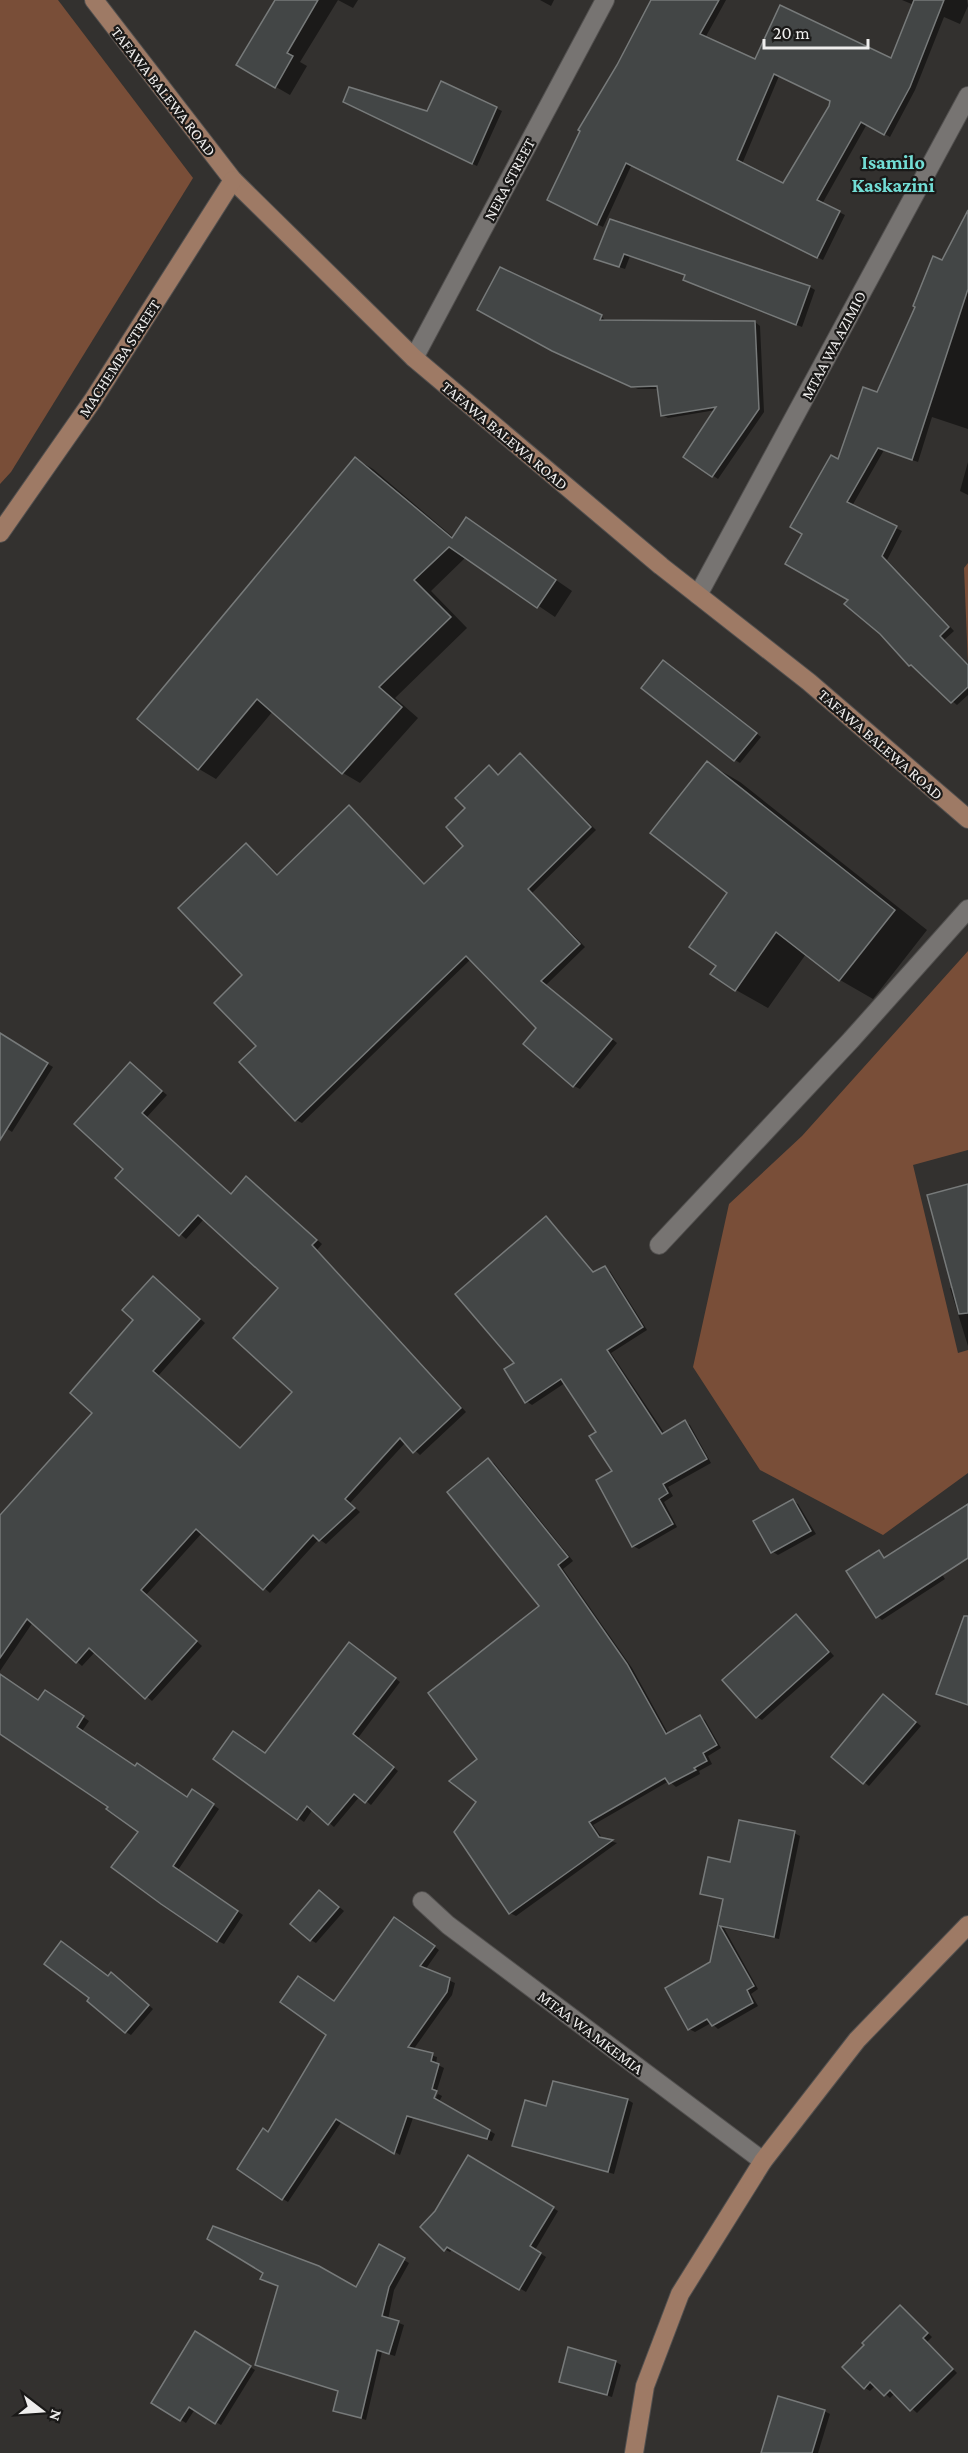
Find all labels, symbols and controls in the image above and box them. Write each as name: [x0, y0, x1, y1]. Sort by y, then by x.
scale bar: [764, 12, 868, 50]
street label: TAFAWA BALEWA ROAD: [108, 23, 219, 159]
text: 20 m: [773, 23, 810, 43]
street label: NERA STREET: [481, 135, 538, 223]
district label: Isamilo Kaskazini: [851, 151, 935, 196]
street label: MTAA WA AZIMIO: [798, 288, 869, 402]
street label: MACHEMBA STREET: [75, 296, 164, 420]
street label: TAFAWA BALEWA ROAD: [438, 378, 571, 493]
street label: TAFAWA BALEWA ROAD: [815, 686, 946, 803]
street label: MTAA WA MKEMIA: [535, 1987, 647, 2078]
north arrow: [12, 2381, 72, 2441]
text: N: [46, 2408, 66, 2423]

